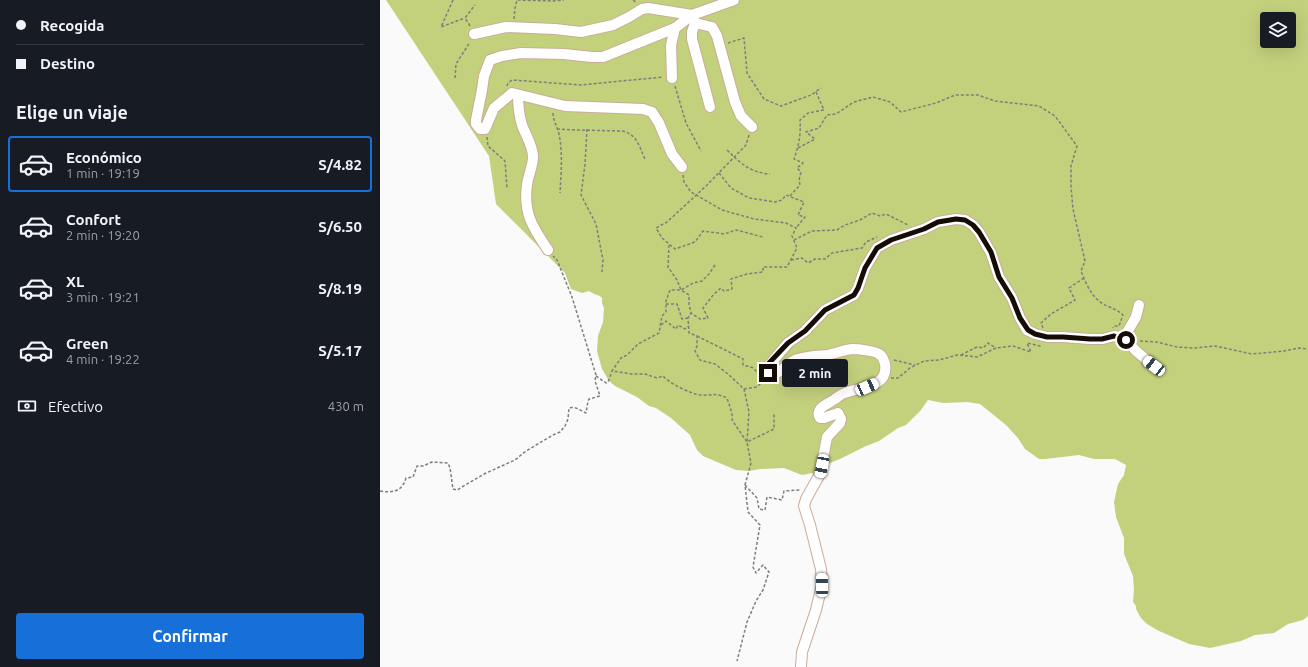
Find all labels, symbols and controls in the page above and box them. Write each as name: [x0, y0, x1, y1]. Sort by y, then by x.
map controls: [1260, 12, 1296, 48]
button: layers: [1260, 12, 1296, 48]
text: Recogida: [40, 17, 104, 34]
text: Destino: [40, 55, 95, 72]
text: Elige un viaje: [16, 102, 128, 122]
icon: car: [18, 146, 54, 182]
text: Económico: [66, 149, 142, 166]
text: S/4.82: [318, 156, 362, 173]
text: 1 min · 19:19: [66, 166, 140, 180]
icon: car: [18, 208, 54, 244]
text: Confort: [66, 211, 121, 228]
text: S/6.50: [318, 218, 362, 235]
text: 2 min · 19:20: [66, 228, 140, 242]
icon: car: [18, 270, 54, 306]
text: XL: [66, 273, 84, 290]
text: S/8.19: [318, 280, 362, 297]
text: 3 min · 19:21: [66, 290, 140, 304]
route start: [1117, 331, 1135, 349]
icon: car: [18, 332, 54, 368]
text: Green: [66, 335, 108, 352]
text: S/5.17: [318, 342, 362, 359]
text: 4 min · 19:22: [66, 352, 140, 366]
car: [1141, 354, 1167, 378]
callout: 2 min: [782, 359, 848, 387]
route end: [759, 364, 777, 382]
text: 2 min: [799, 366, 831, 380]
car: [854, 377, 880, 397]
icon: cash: [16, 395, 38, 417]
text: Efectivo: [48, 398, 103, 415]
text: 430 m: [328, 399, 364, 413]
car: [814, 453, 830, 479]
car: [816, 573, 828, 597]
button: Confirmar: [16, 613, 364, 659]

